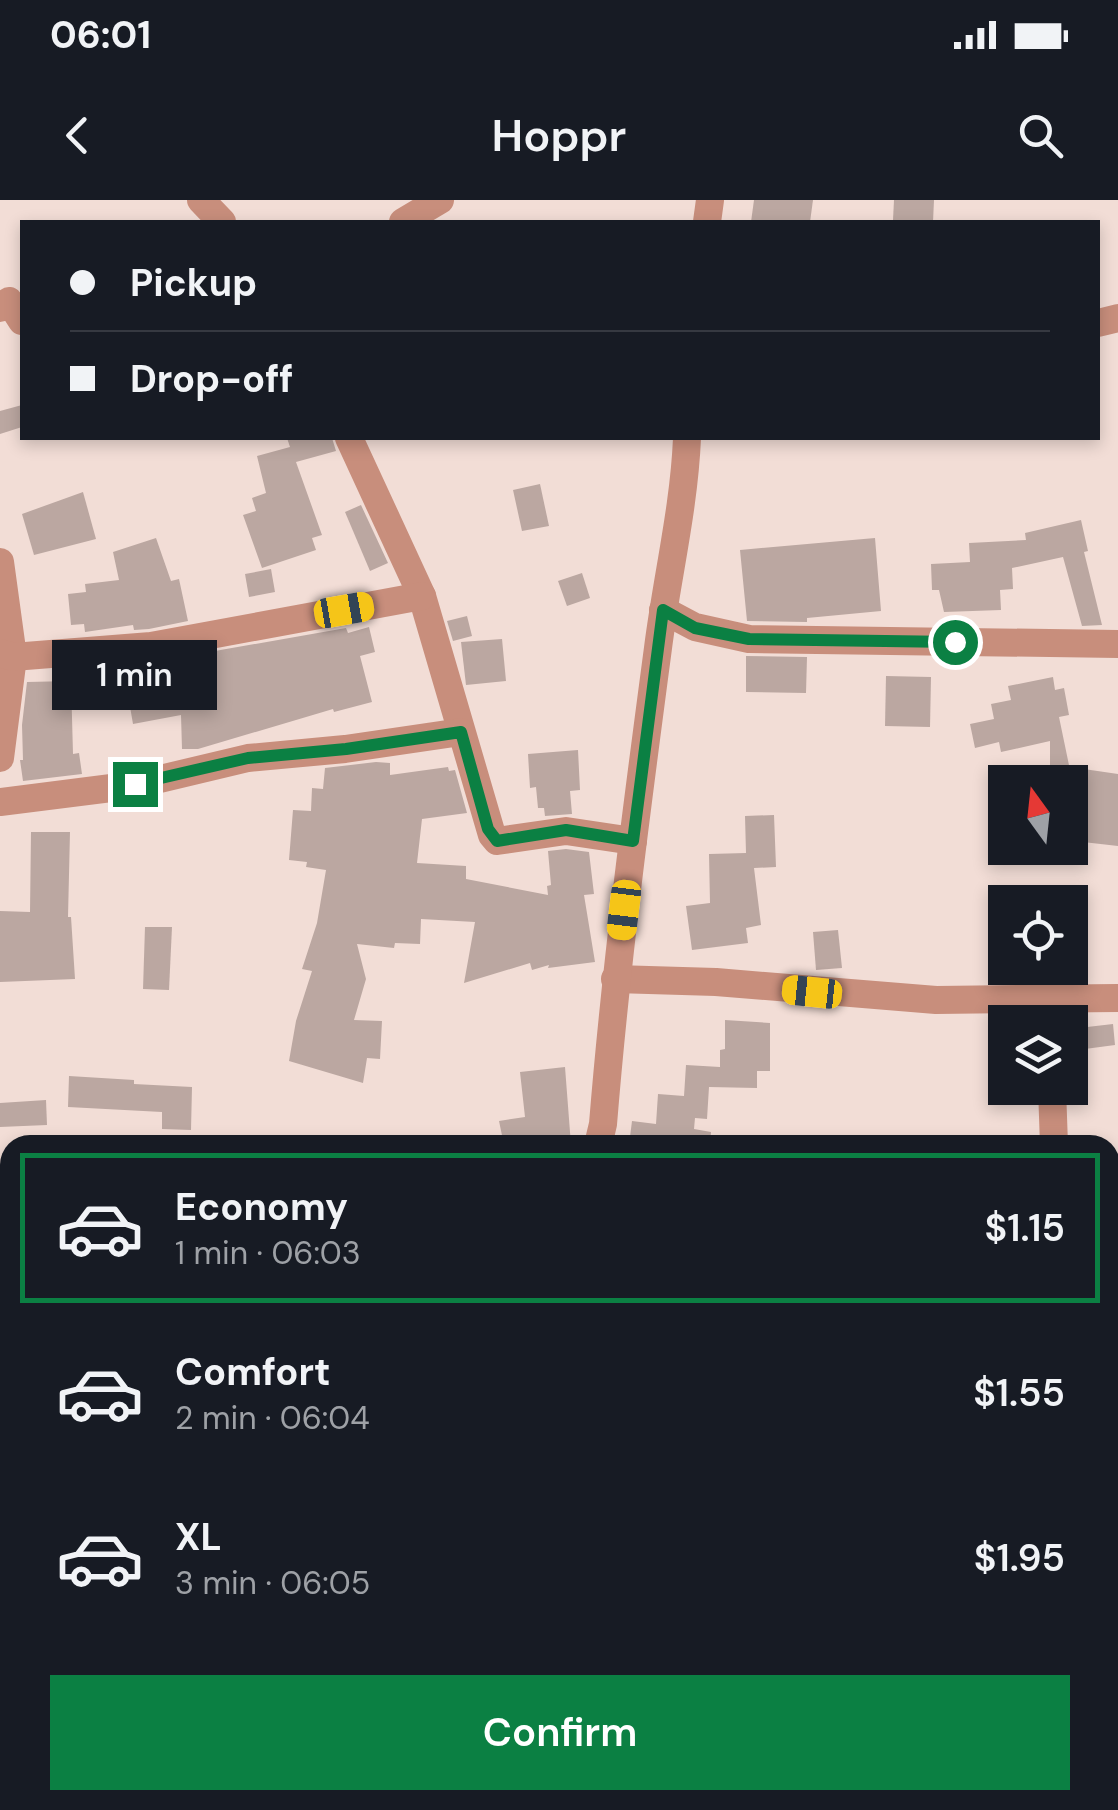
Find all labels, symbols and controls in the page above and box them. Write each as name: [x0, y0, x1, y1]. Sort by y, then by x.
text: 06:01: [50, 10, 151, 60]
text: Hoppr: [492, 106, 626, 165]
icon: back: [50, 108, 105, 163]
icon: search: [1013, 108, 1068, 163]
text: Pickup: [130, 258, 257, 308]
text: Drop-off: [130, 354, 293, 404]
car: [312, 590, 376, 630]
route start: [933, 620, 978, 665]
callout: 1 min: [52, 639, 218, 709]
text: 1 min: [96, 654, 173, 696]
route end: [113, 762, 158, 807]
north arrow: [988, 765, 1088, 865]
map controls: [988, 765, 1088, 1105]
car: [605, 878, 643, 942]
button: locate: [988, 885, 1088, 985]
car: [781, 974, 843, 1010]
button: layers: [988, 1005, 1088, 1105]
text: Economy: [175, 1182, 348, 1232]
icon: car: [55, 1183, 145, 1273]
text: $1.15: [985, 1203, 1065, 1253]
text: 1 min · 06:03: [175, 1232, 361, 1274]
text: Comfort: [175, 1347, 331, 1397]
icon: car: [55, 1348, 145, 1438]
text: $1.55: [973, 1368, 1065, 1418]
text: 2 min · 06:04: [175, 1397, 370, 1439]
text: XL: [175, 1512, 222, 1562]
icon: car: [55, 1513, 145, 1603]
text: $1.95: [974, 1533, 1065, 1583]
text: 3 min · 06:05: [175, 1562, 370, 1604]
button: Confirm: [50, 1675, 1070, 1790]

